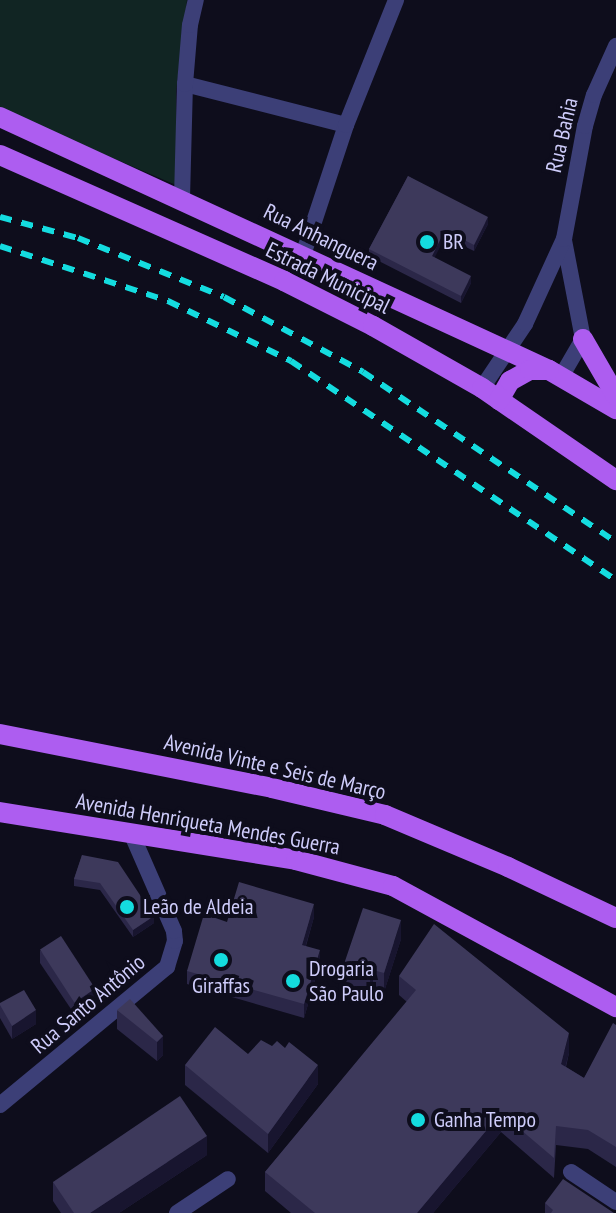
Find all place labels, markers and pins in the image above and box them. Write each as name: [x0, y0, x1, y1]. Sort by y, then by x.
place label: BR: [443, 229, 464, 255]
marker: BR: [418, 233, 436, 251]
place label: Leão de Aldeia: [143, 894, 254, 920]
marker: Leão de Aldeia: [118, 898, 136, 916]
marker: Giraffas: [212, 951, 230, 969]
place label: Drogaria São Paulo: [309, 955, 384, 1006]
marker: Drogaria São Paulo: [284, 972, 302, 990]
place label: Giraffas: [192, 973, 250, 999]
place label: Ganha Tempo: [434, 1107, 536, 1133]
marker: Ganha Tempo: [409, 1111, 427, 1129]

